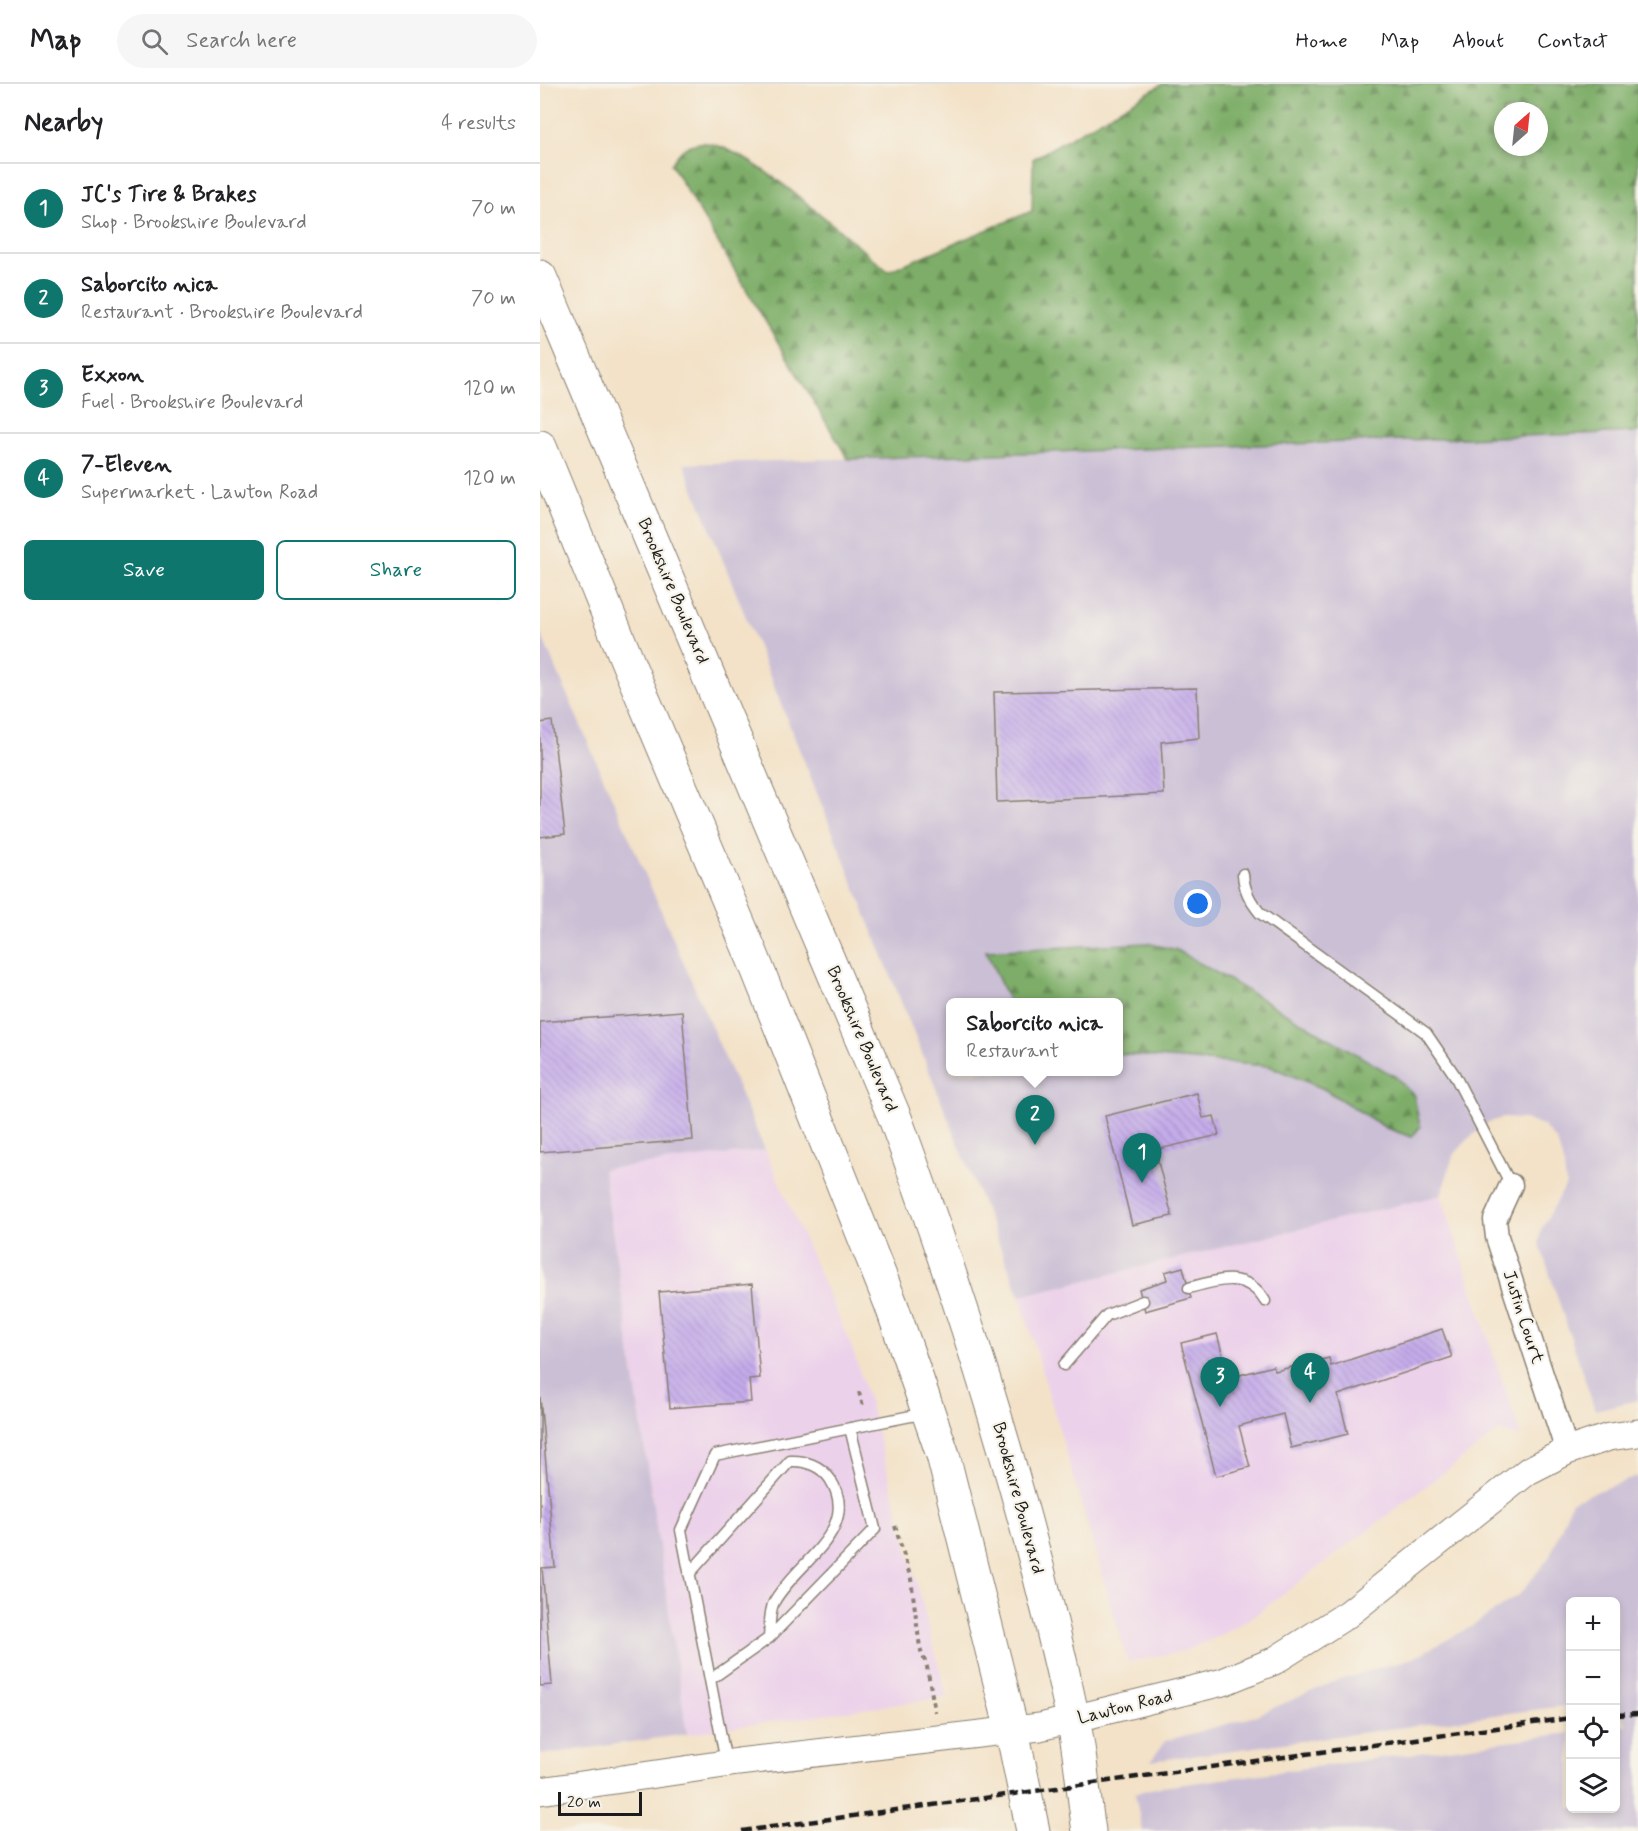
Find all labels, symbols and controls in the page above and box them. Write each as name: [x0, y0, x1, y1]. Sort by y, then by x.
search box: [117, 14, 537, 68]
text: Map: [30, 23, 81, 60]
icon: search: [138, 25, 171, 58]
text: Search here: [186, 27, 297, 55]
text: Home: [1296, 27, 1348, 55]
text: Map: [1381, 27, 1419, 55]
text: About: [1452, 27, 1504, 55]
text: Contact: [1537, 27, 1608, 55]
north arrow: [1494, 102, 1548, 156]
text: Nearby: [24, 106, 103, 140]
text: 4 results: [441, 110, 516, 137]
text: JC's Tire & Brakes: [81, 181, 257, 209]
text: 1: [39, 195, 48, 222]
text: 70 m: [471, 195, 516, 222]
text: Shop · Brookshire Boulevard: [81, 209, 307, 236]
text: Saborcito nica: [81, 271, 218, 299]
text: 2: [39, 285, 48, 312]
text: 70 m: [471, 285, 516, 312]
text: Restaurant · Brookshire Boulevard: [81, 299, 363, 326]
text: Exxon: [81, 361, 144, 389]
text: 3: [39, 375, 48, 402]
text: 120 m: [463, 375, 516, 402]
text: Fuel · Brookshire Boulevard: [81, 389, 303, 416]
text: 7-Eleven: [81, 451, 171, 479]
text: 4: [38, 465, 49, 492]
text: 120 m: [463, 465, 516, 492]
text: Supermarket · Lawton Road: [81, 479, 318, 506]
street label: Brookshire Boulevard: [631, 514, 715, 668]
button: Save: [24, 540, 264, 600]
button: Share: [276, 540, 516, 600]
your location: [1183, 889, 1212, 918]
street label: Brookshire Boulevard: [820, 962, 904, 1116]
popup: [946, 998, 1123, 1076]
text: Saborcito nica: [966, 1010, 1103, 1038]
text: Restaurant: [966, 1038, 1059, 1065]
pin: 2: [1016, 1096, 1054, 1145]
pin: 1: [1122, 1134, 1162, 1183]
street label: Justin Court: [1497, 1267, 1549, 1367]
pin: 4: [1290, 1354, 1330, 1403]
pin: 3: [1200, 1358, 1240, 1407]
street label: Brookshire Boulevard: [986, 1419, 1050, 1577]
map controls: [1566, 1597, 1620, 1813]
button: +: [1566, 1597, 1620, 1651]
button: −: [1566, 1651, 1620, 1705]
street label: Lawton Road: [1075, 1684, 1175, 1730]
button: locate: [1566, 1705, 1620, 1759]
button: layers: [1566, 1759, 1620, 1813]
scale bar: [558, 1789, 642, 1816]
text: 20 m: [567, 1792, 601, 1813]

